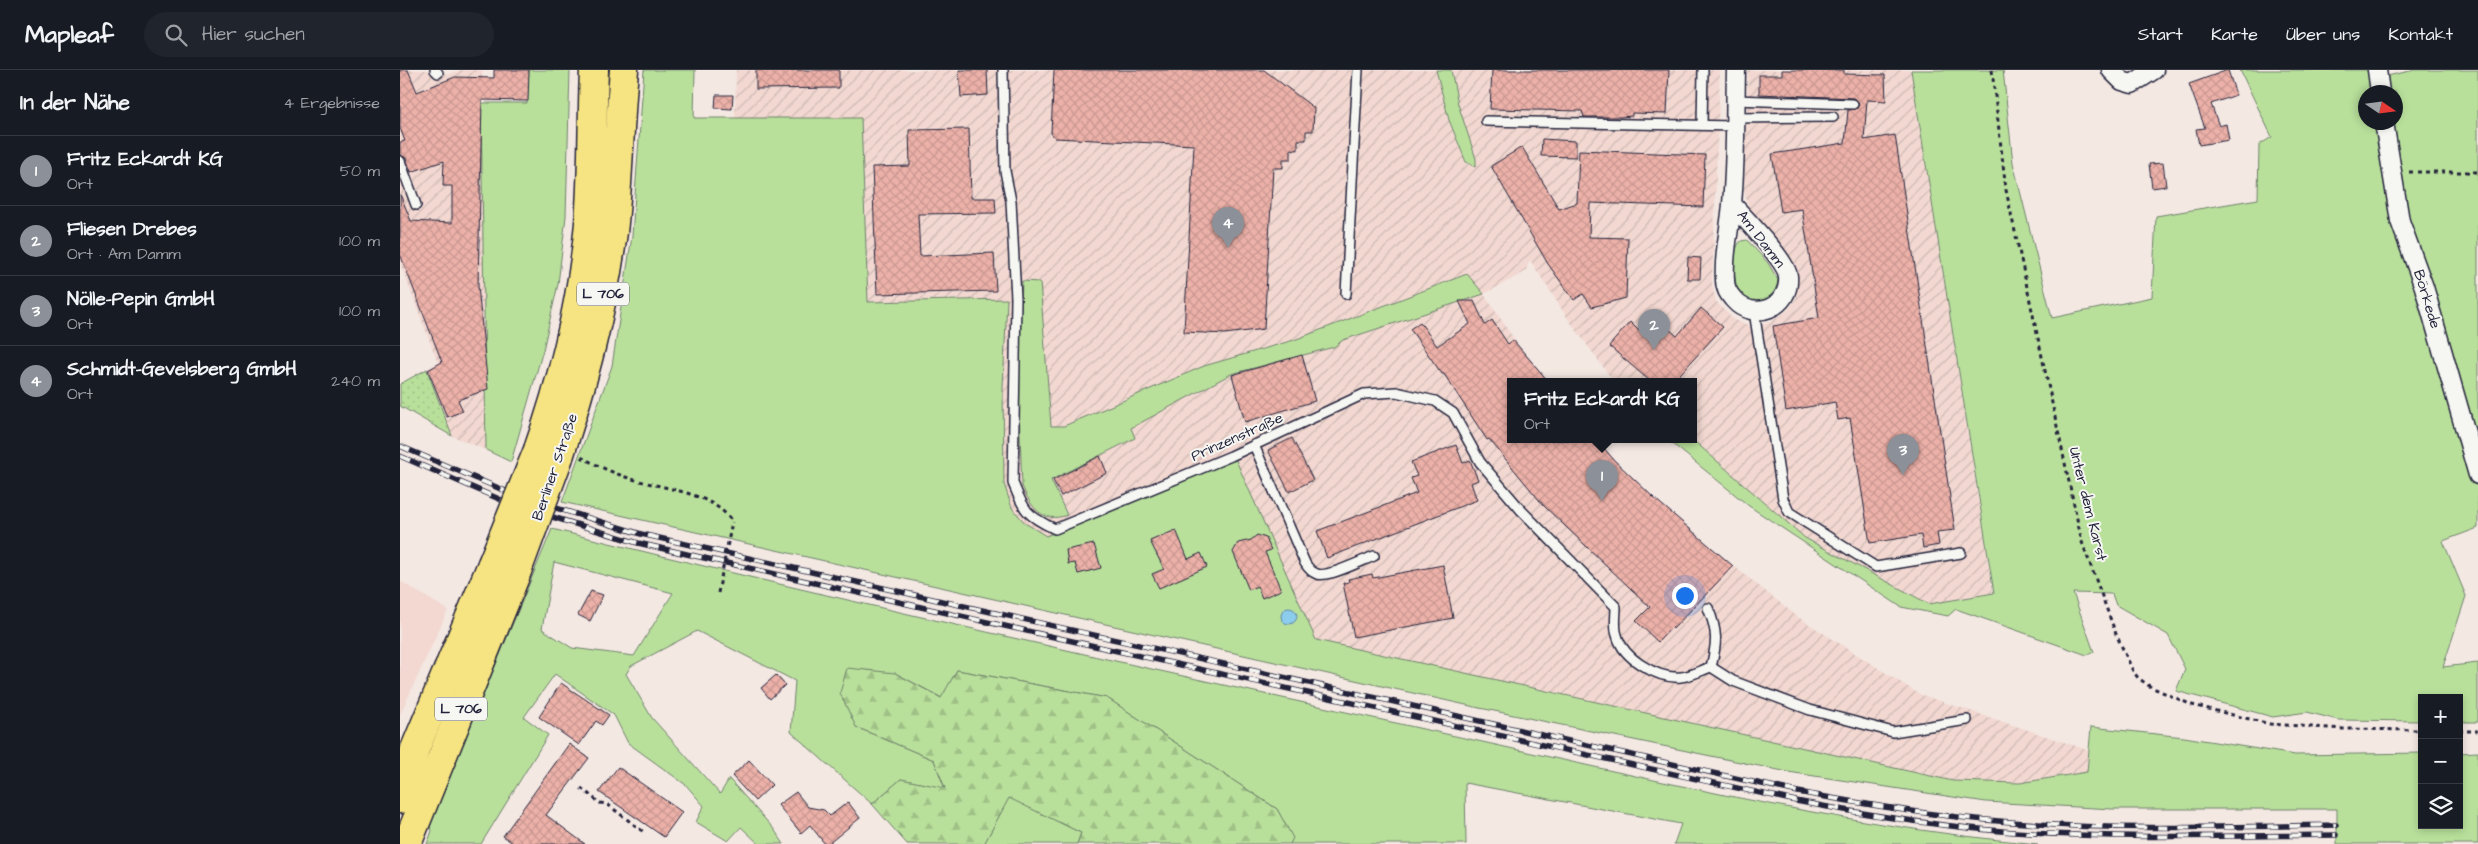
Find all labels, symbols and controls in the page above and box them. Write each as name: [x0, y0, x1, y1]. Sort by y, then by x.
search box: [144, 12, 494, 57]
text: Mapleaf: [25, 18, 114, 52]
icon: search: [162, 21, 190, 49]
text: Hier suchen: [202, 21, 305, 48]
text: Start: [2138, 22, 2183, 47]
text: Karte: [2211, 22, 2258, 47]
text: Über uns: [2286, 22, 2360, 47]
text: Kontakt: [2388, 22, 2453, 47]
north arrow: [2358, 85, 2403, 130]
text: In der Nähe: [20, 88, 130, 117]
text: 4 Ergebnisse: [283, 92, 380, 114]
text: Fritz Eckardt KG: [67, 146, 223, 173]
text: 1: [35, 160, 37, 182]
text: 50 m: [340, 160, 380, 182]
text: Ort: [67, 173, 93, 195]
street label: Am Damm: [1732, 206, 1790, 273]
pin: 4: [1212, 207, 1244, 248]
text: Fliesen Drebes: [67, 216, 197, 243]
text: 2: [31, 230, 41, 252]
text: 100 m: [339, 230, 380, 252]
text: Ort · Am Damm: [67, 243, 181, 265]
street label: Börkede: [2408, 267, 2446, 331]
road number: L 706: [577, 282, 629, 305]
text: Nölle-Pepin GmbH: [67, 286, 215, 313]
text: 3: [32, 300, 40, 322]
text: 100 m: [339, 300, 380, 322]
pin: 2: [1638, 309, 1670, 350]
text: Ort: [67, 313, 93, 335]
text: Schmidt-Gevelsberg GmbH: [67, 356, 297, 383]
text: 4: [31, 370, 41, 392]
text: 240 m: [331, 370, 380, 392]
popup: [1507, 378, 1697, 443]
text: Ort: [67, 383, 93, 405]
text: Fritz Eckardt KG: [1524, 386, 1680, 413]
street label: Prinzenstraße: [1188, 407, 1286, 467]
street label: Berliner Straße: [527, 411, 583, 523]
text: Ort: [1524, 413, 1550, 435]
pin: 3: [1887, 434, 1919, 475]
street label: Unter dem Karst: [2064, 445, 2112, 563]
pin: 1: [1586, 460, 1618, 501]
your location: [1672, 583, 1698, 609]
map controls: [2418, 694, 2463, 829]
button: +: [2418, 694, 2463, 739]
road number: L 706: [435, 698, 487, 720]
button: −: [2418, 739, 2463, 784]
button: layers: [2418, 784, 2463, 829]

